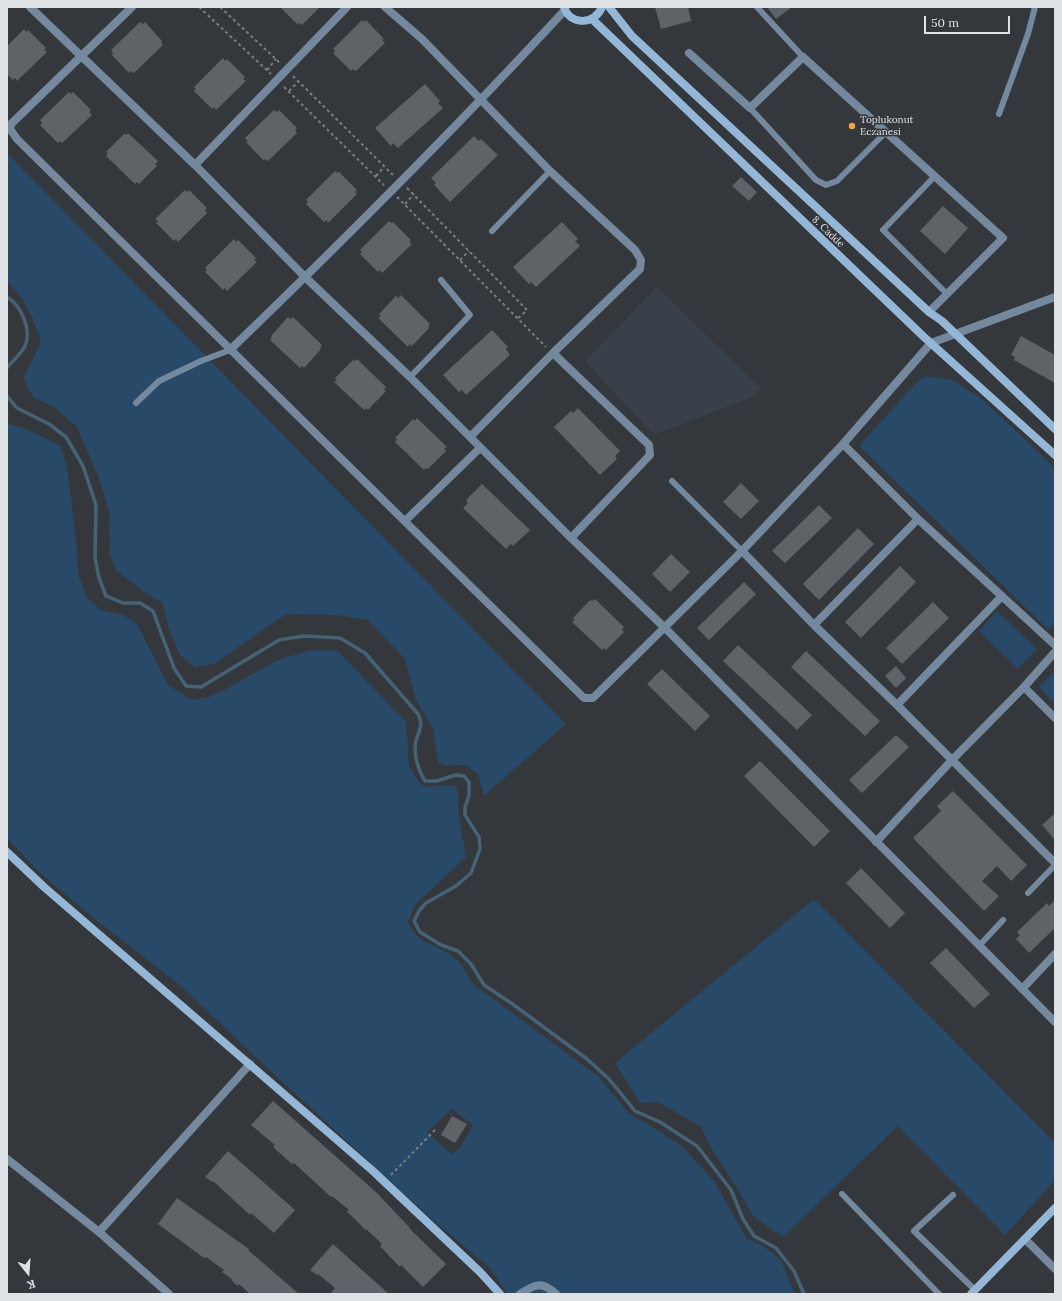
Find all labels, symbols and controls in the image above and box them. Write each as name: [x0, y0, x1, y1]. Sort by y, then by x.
scale bar: [926, 8, 1012, 34]
text: 50 m: [931, 15, 959, 30]
place label: Toplukonut Eczanesi: [860, 114, 913, 138]
marker: Toplukonut Eczanesi: [847, 121, 857, 131]
street label: 8. Cadde: [809, 214, 847, 250]
north arrow: [8, 1253, 48, 1293]
text: K: [26, 1277, 37, 1292]

